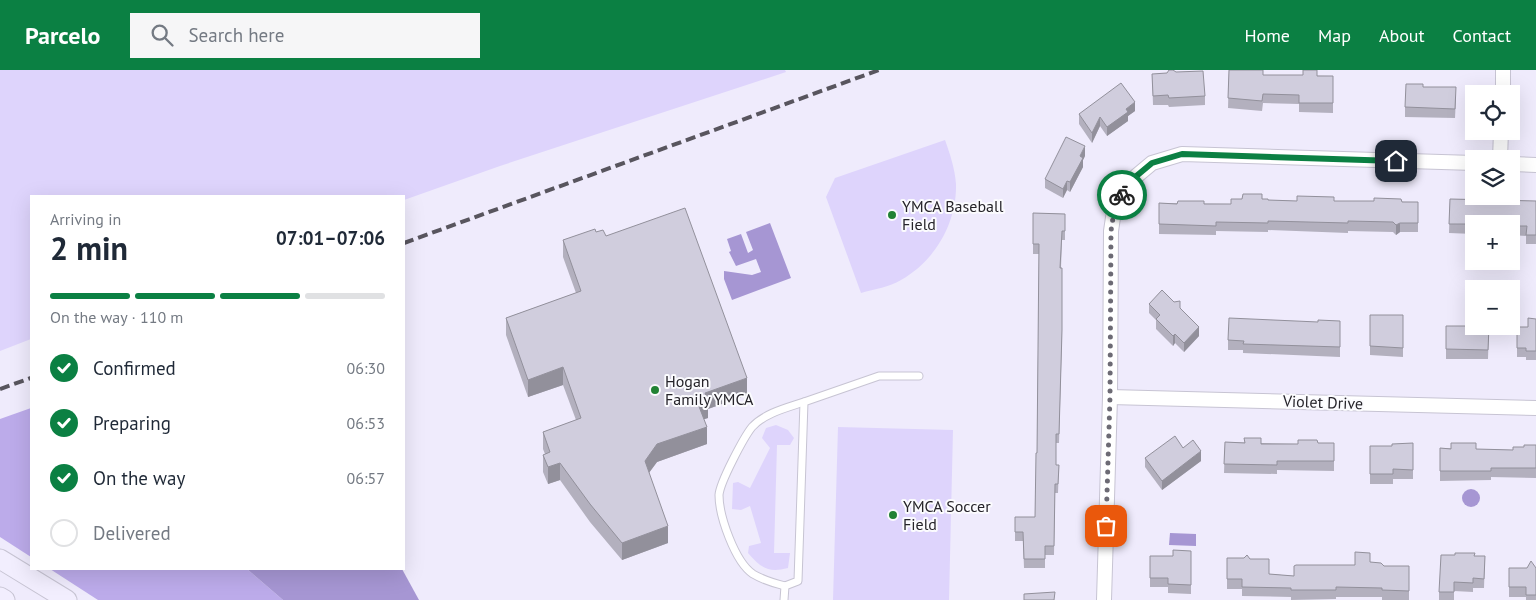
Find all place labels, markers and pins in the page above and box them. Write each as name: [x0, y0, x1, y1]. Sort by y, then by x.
pin: [1375, 140, 1417, 182]
place label: YMCA Baseball Field: [902, 196, 1004, 234]
marker: YMCA Baseball Field: [886, 209, 898, 221]
place label: Hogan Family YMCA: [665, 371, 754, 409]
marker: Hogan Family YMCA: [649, 384, 661, 396]
place label: YMCA Soccer Field: [903, 496, 991, 534]
pin: [1085, 505, 1127, 547]
marker: YMCA Soccer Field: [887, 509, 899, 521]

